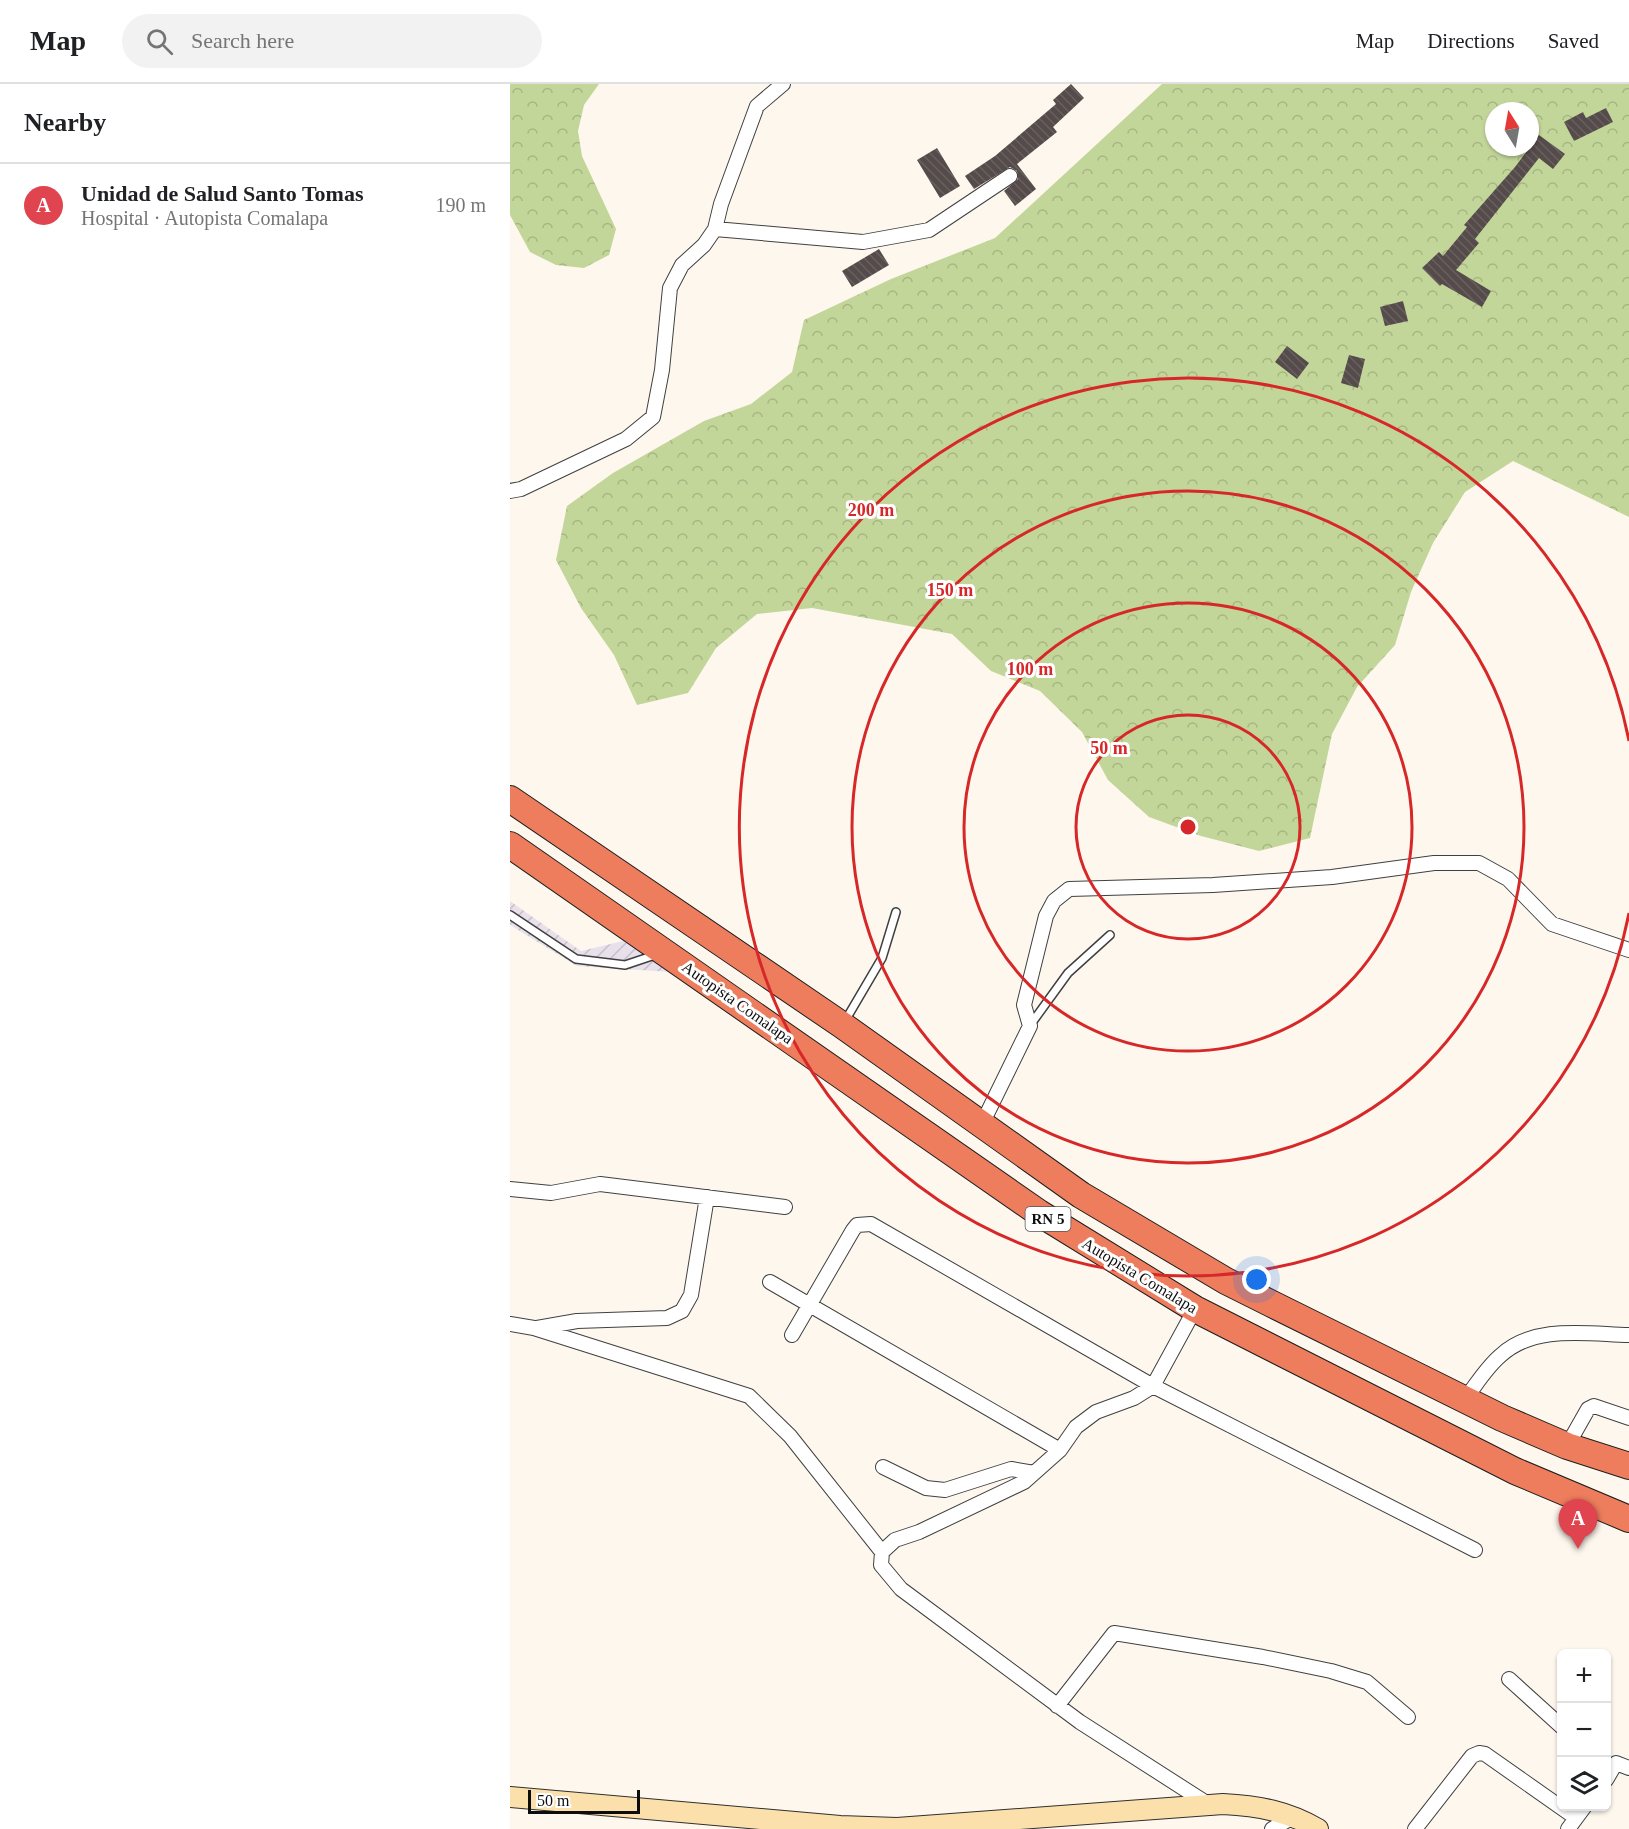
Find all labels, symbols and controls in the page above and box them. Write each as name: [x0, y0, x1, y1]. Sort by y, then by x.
search box: [122, 14, 542, 68]
text: Map: [30, 25, 86, 56]
icon: search: [143, 25, 176, 58]
text: Search here: [191, 28, 294, 53]
text: Map: [1356, 29, 1394, 53]
text: Directions: [1427, 29, 1515, 53]
text: Saved: [1548, 29, 1599, 53]
north arrow: [1485, 102, 1539, 156]
text: Nearby: [24, 108, 106, 137]
text: Unidad de Salud Santo Tomas: [81, 181, 363, 206]
text: A: [36, 194, 51, 216]
text: 190 m: [435, 194, 486, 216]
text: Hospital · Autopista Comalapa: [81, 207, 328, 229]
text: 200 m: [848, 500, 894, 520]
text: 150 m: [927, 580, 973, 600]
text: 100 m: [1007, 659, 1053, 679]
text: 50 m: [1090, 738, 1128, 758]
centre of rings: [1178, 817, 1198, 837]
street label: Autopista Comalapa: [679, 958, 796, 1048]
road number: RN 5: [1026, 1207, 1070, 1231]
street label: Autopista Comalapa: [1079, 1234, 1200, 1317]
your location: [1242, 1265, 1271, 1294]
pin: A: [1558, 1500, 1598, 1549]
map controls: [1557, 1649, 1611, 1811]
button: +: [1557, 1649, 1611, 1703]
button: −: [1557, 1703, 1611, 1757]
button: layers: [1557, 1757, 1611, 1811]
scale bar: [528, 1787, 640, 1814]
text: 50 m: [537, 1792, 569, 1809]

